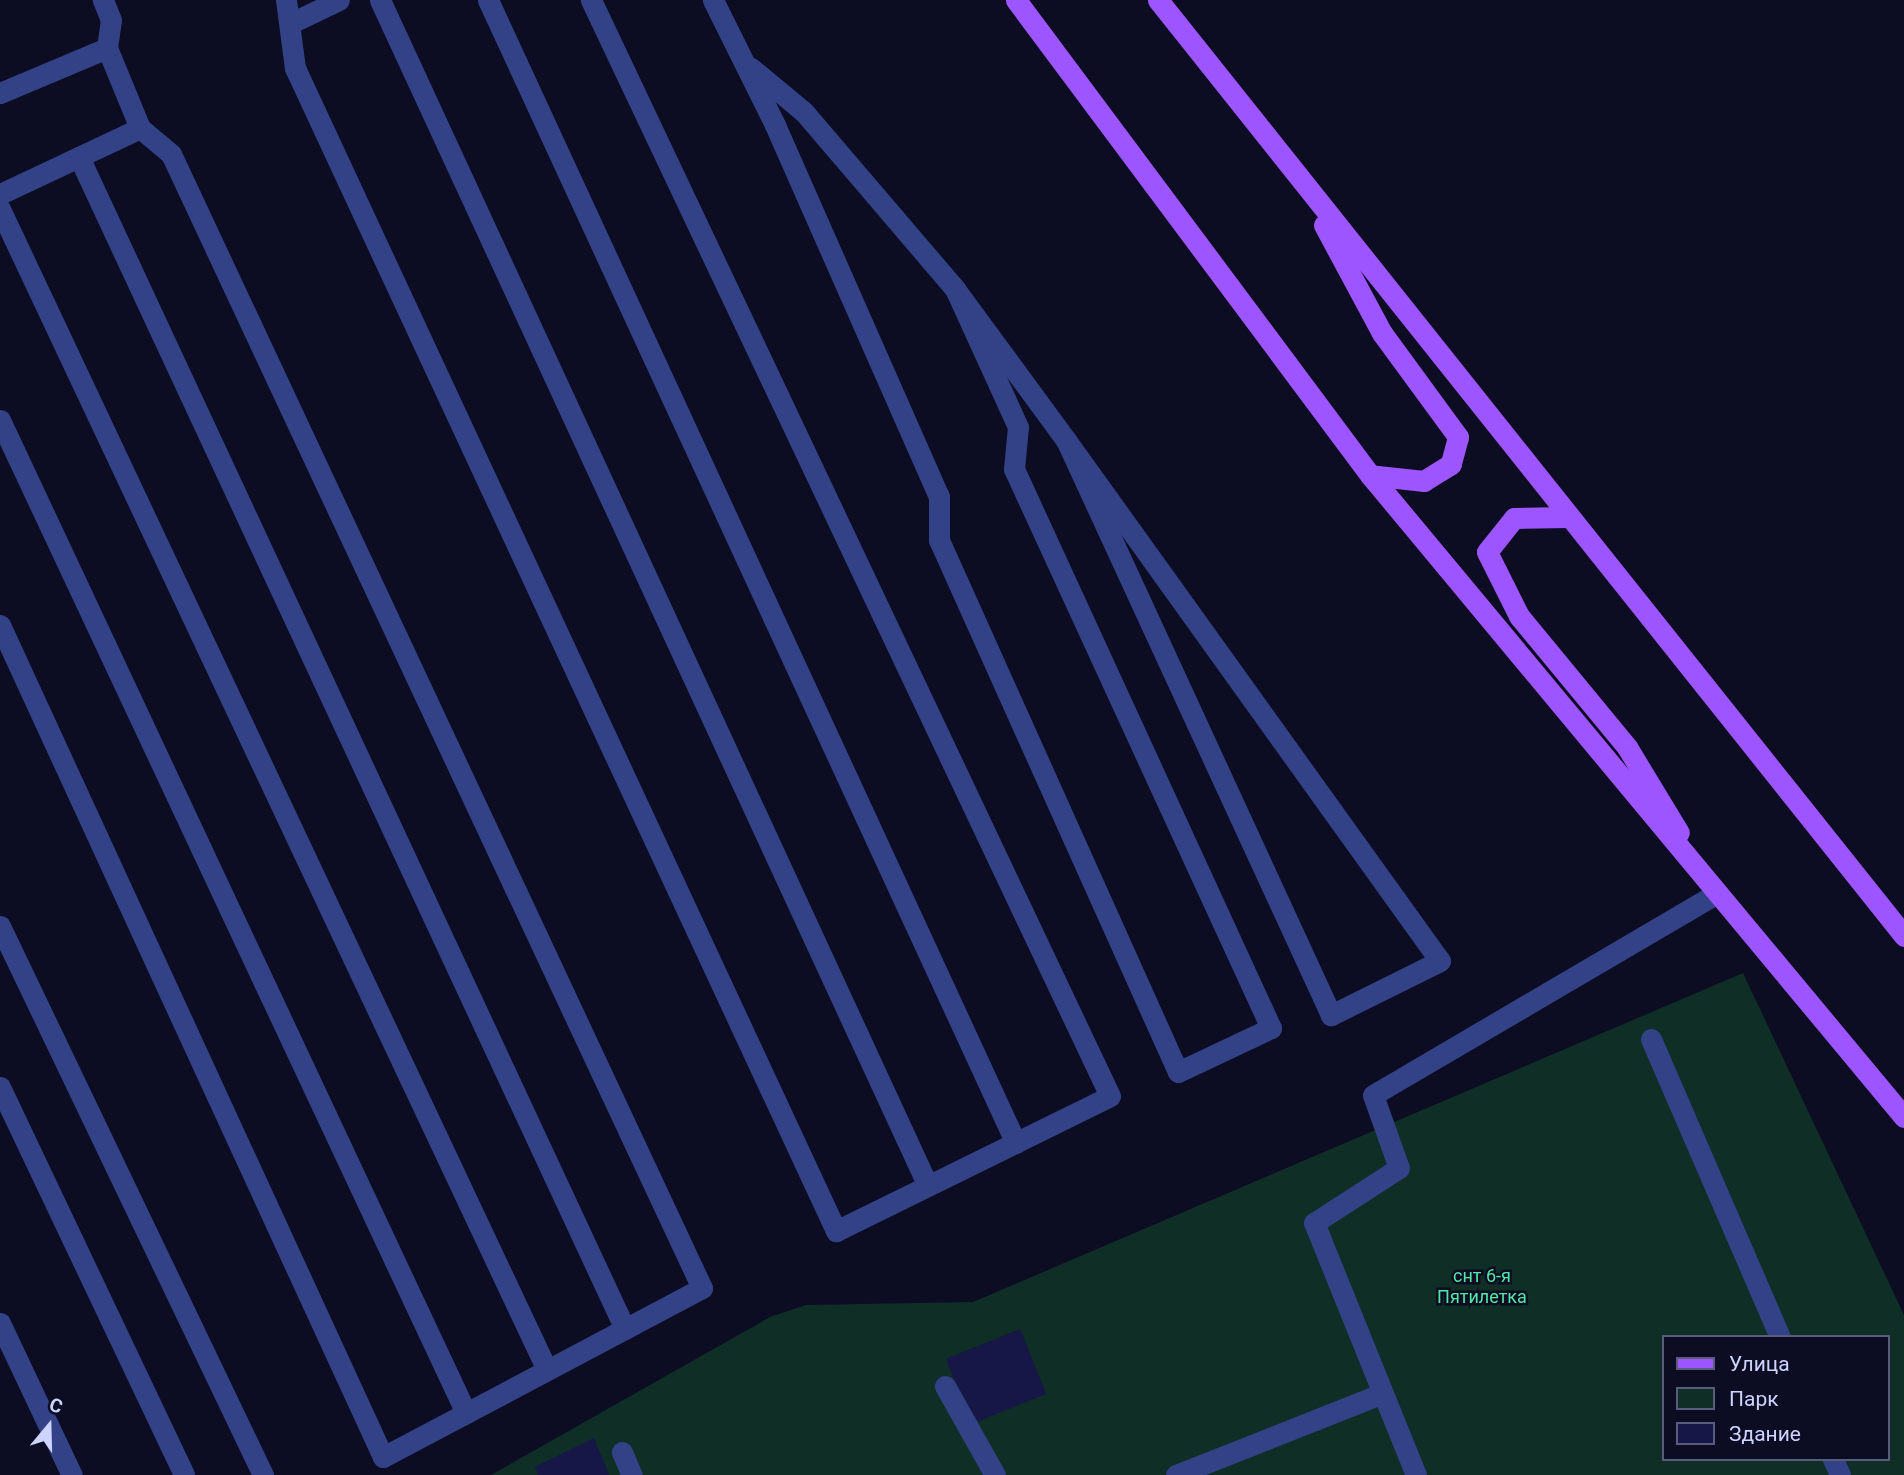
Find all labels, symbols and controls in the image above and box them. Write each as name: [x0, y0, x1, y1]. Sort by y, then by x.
park label: снт 6-я Пятилетка: [1437, 1266, 1527, 1308]
legend: [1662, 1335, 1890, 1461]
text: Улица: [1729, 1352, 1790, 1376]
text: Парк: [1729, 1387, 1779, 1411]
north arrow: [14, 1391, 84, 1461]
text: С: [46, 1393, 66, 1419]
text: Здание: [1729, 1422, 1801, 1446]

